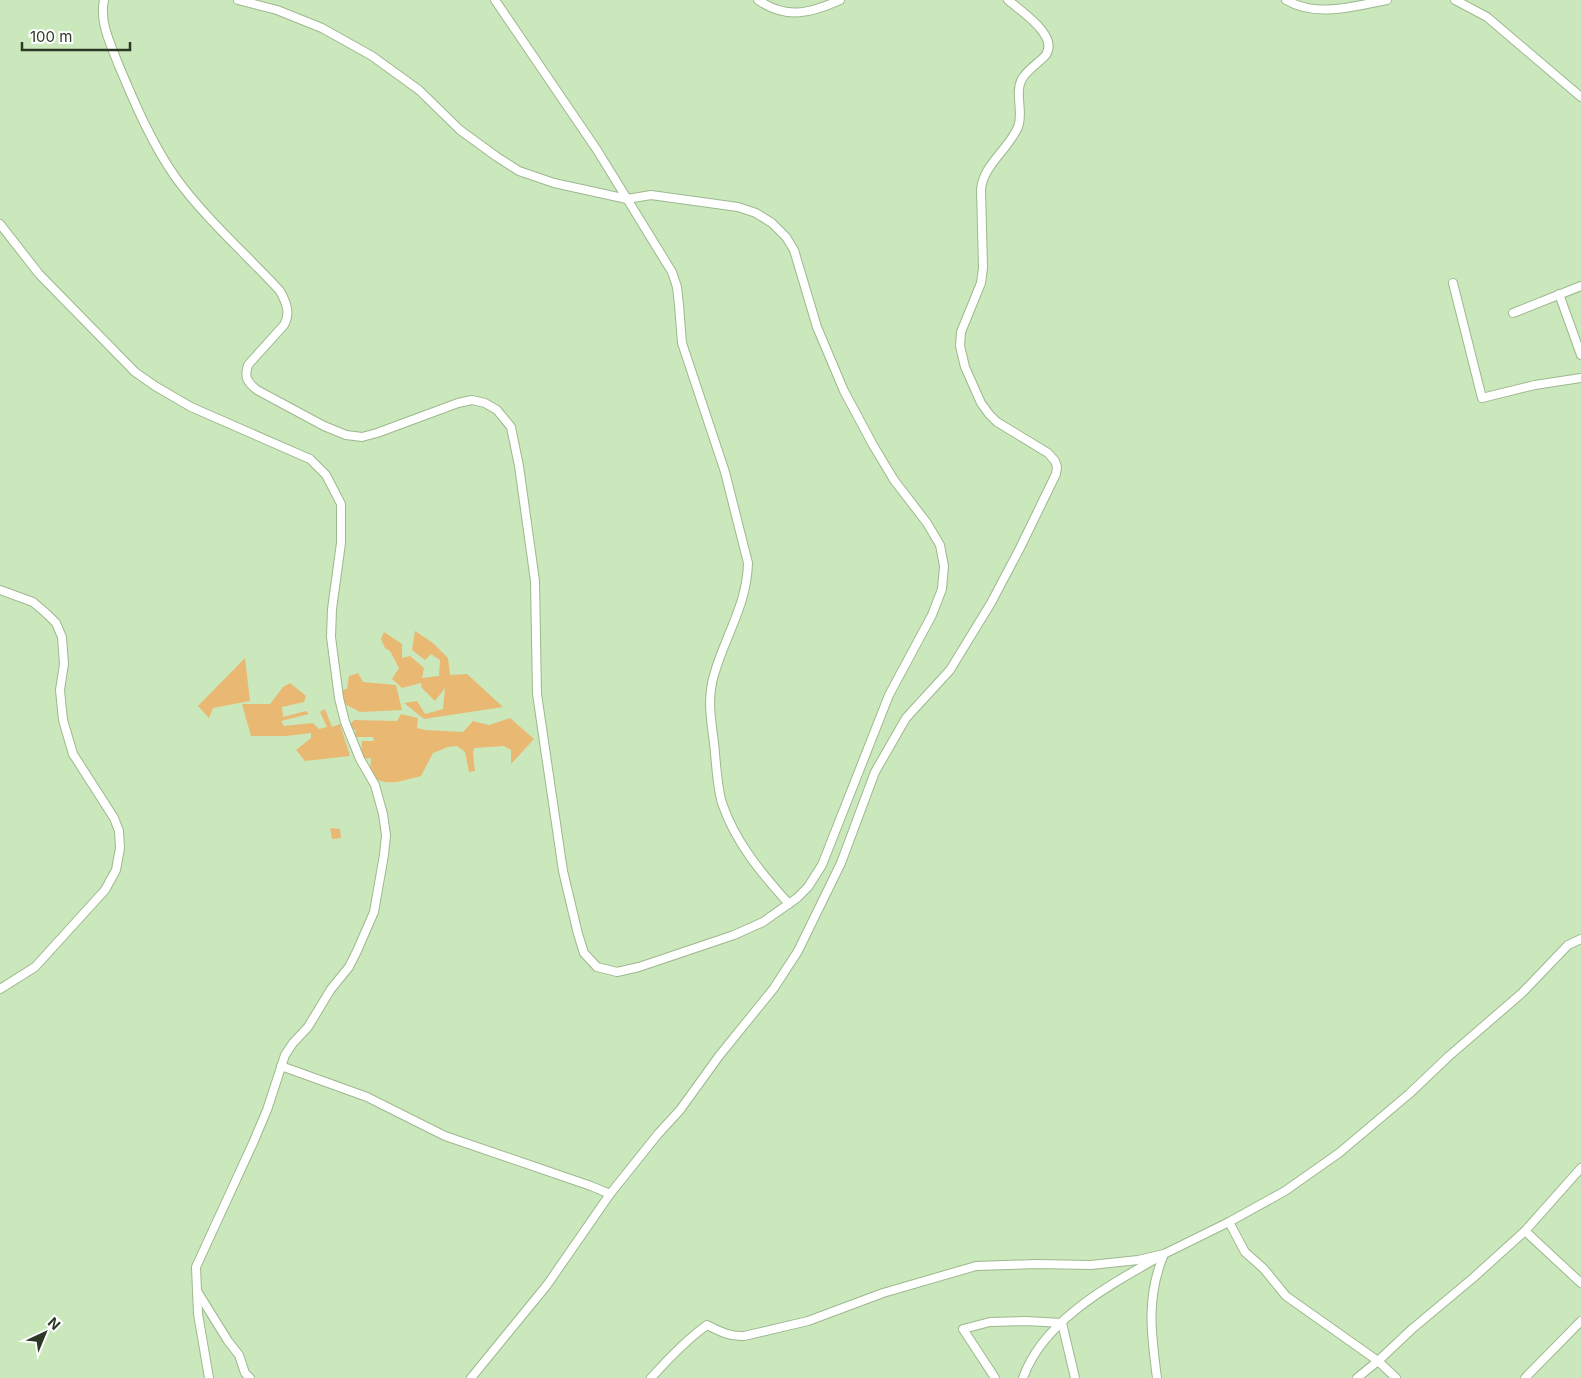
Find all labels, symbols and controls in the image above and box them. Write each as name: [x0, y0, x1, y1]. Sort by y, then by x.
scale bar: [22, 20, 130, 52]
text: 100 m: [30, 27, 72, 46]
north arrow: [20, 1308, 70, 1358]
text: N: [45, 1313, 64, 1333]

